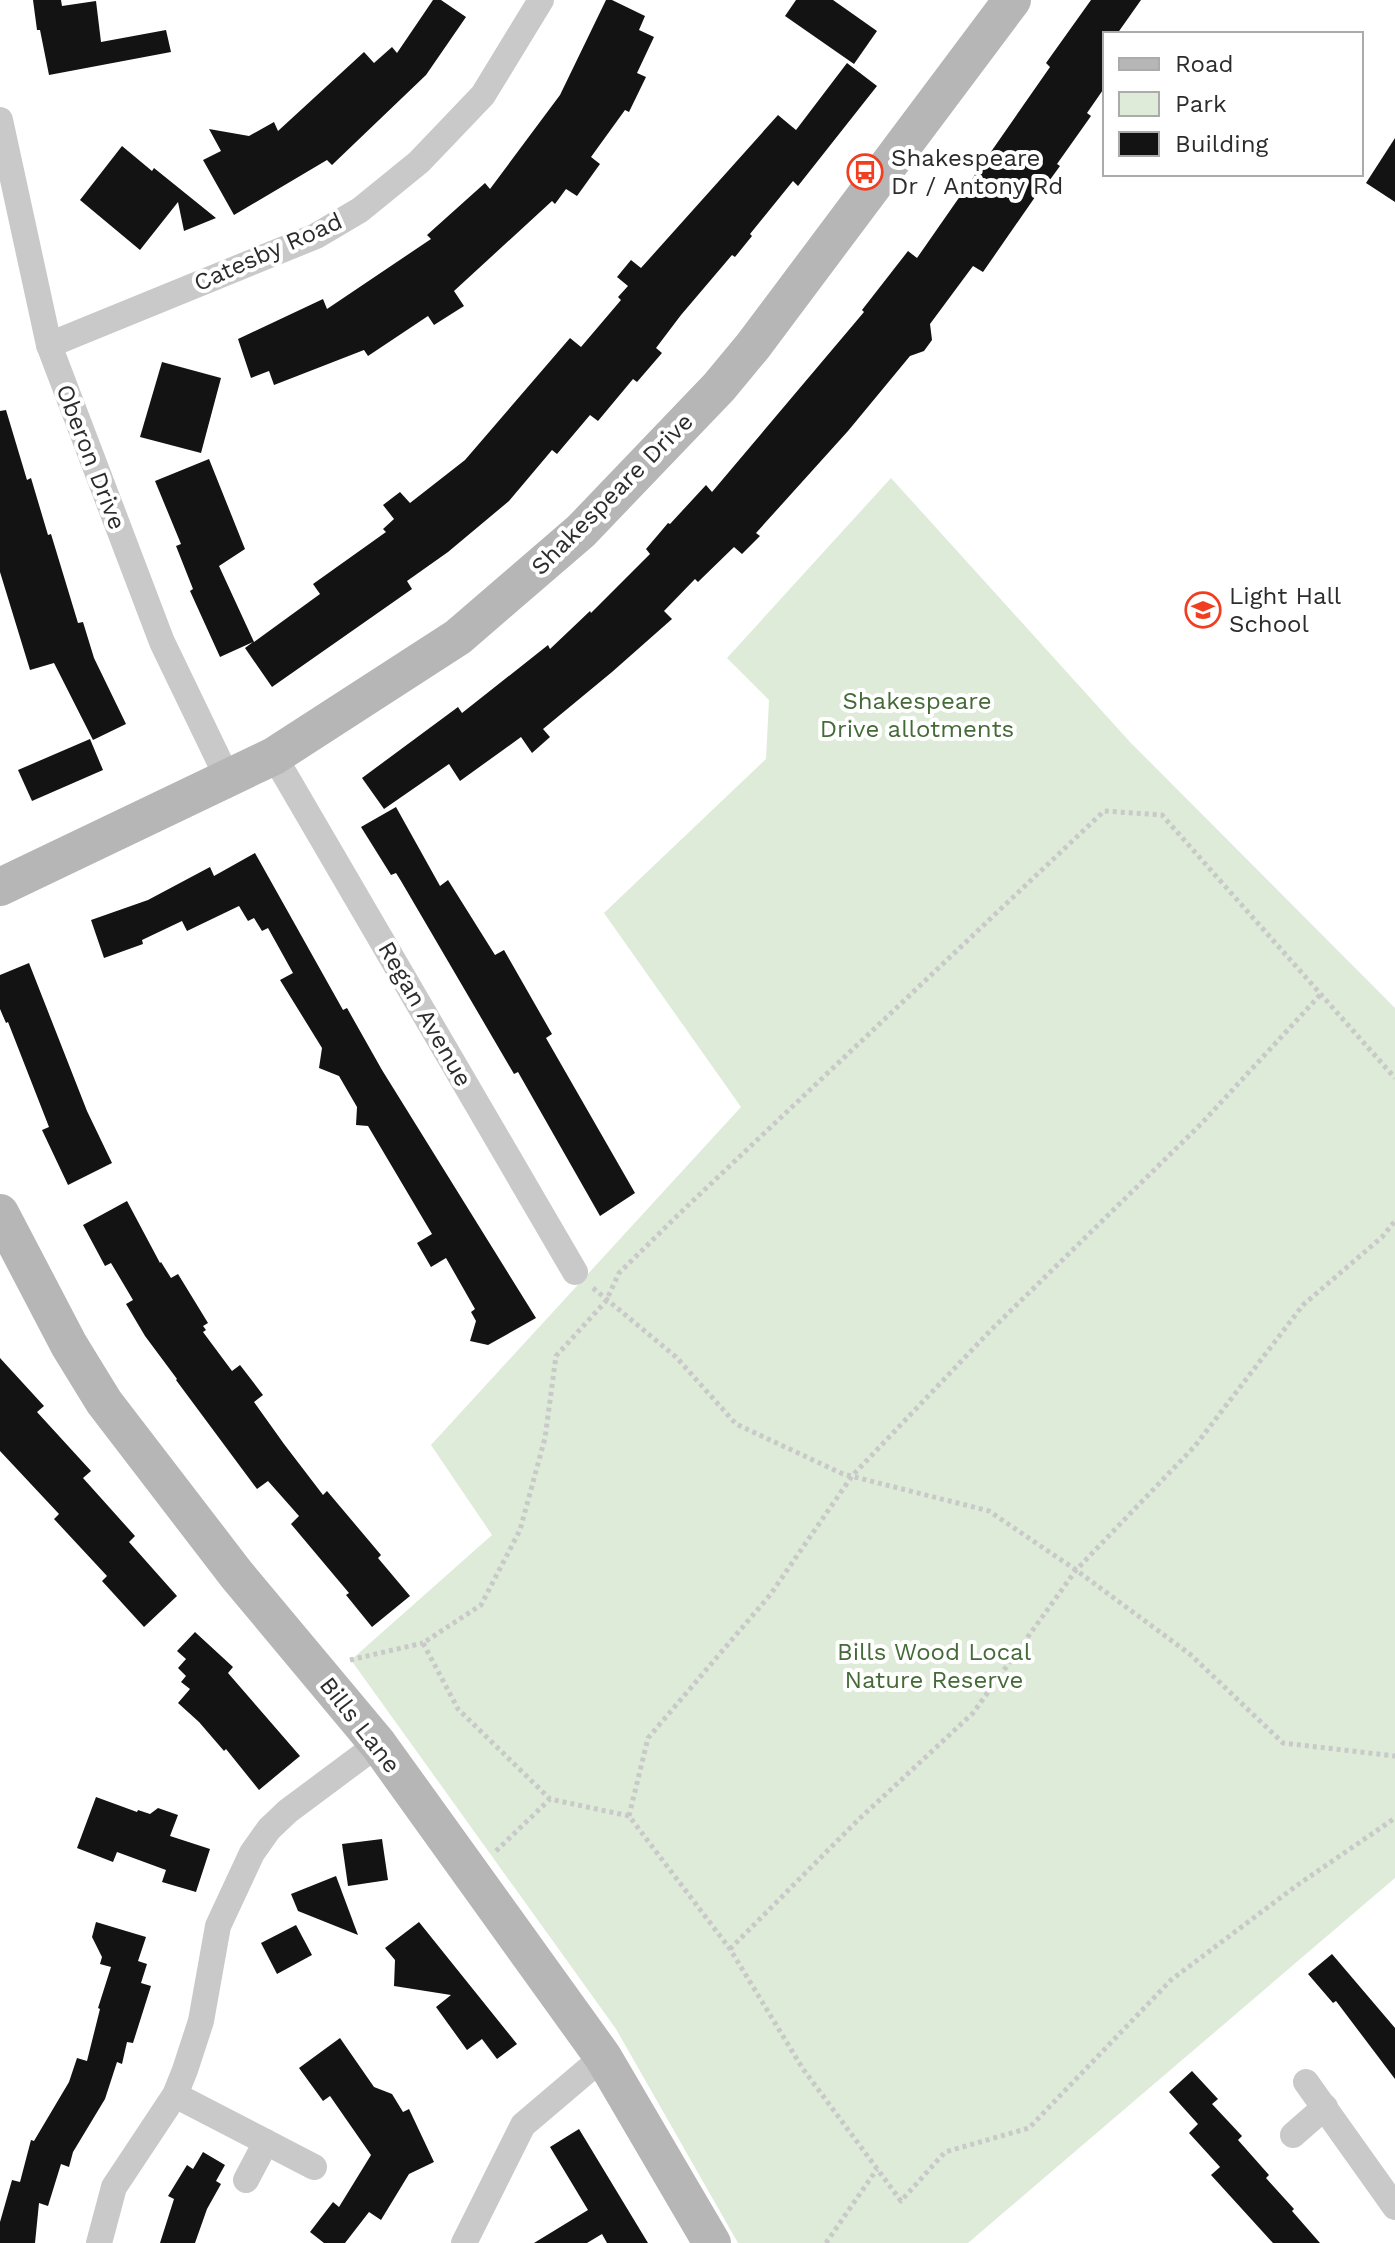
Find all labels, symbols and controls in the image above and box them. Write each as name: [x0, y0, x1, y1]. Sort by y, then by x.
legend: [1103, 32, 1363, 176]
text: Road: [1175, 50, 1234, 78]
text: Park: [1175, 90, 1227, 118]
text: Building: [1175, 130, 1268, 158]
place label: Shakespeare Dr / Antony Rd: [891, 144, 1063, 200]
bus stop icon: Shakespeare Dr / Antony Rd: [846, 153, 884, 191]
street label: Catesby Road: [190, 207, 346, 297]
street label: Oberon Drive: [50, 380, 132, 534]
street label: Shakespeare Drive: [525, 407, 699, 581]
place label: Light Hall School: [1229, 582, 1342, 638]
school or university icon: Light Hall School: [1184, 591, 1222, 629]
park label: Shakespeare Drive allotments: [820, 687, 1014, 743]
street label: Regan Avenue: [372, 937, 478, 1091]
park label: Bills Wood Local Nature Reserve: [837, 1638, 1032, 1694]
street label: Bills Lane: [314, 1671, 406, 1779]

